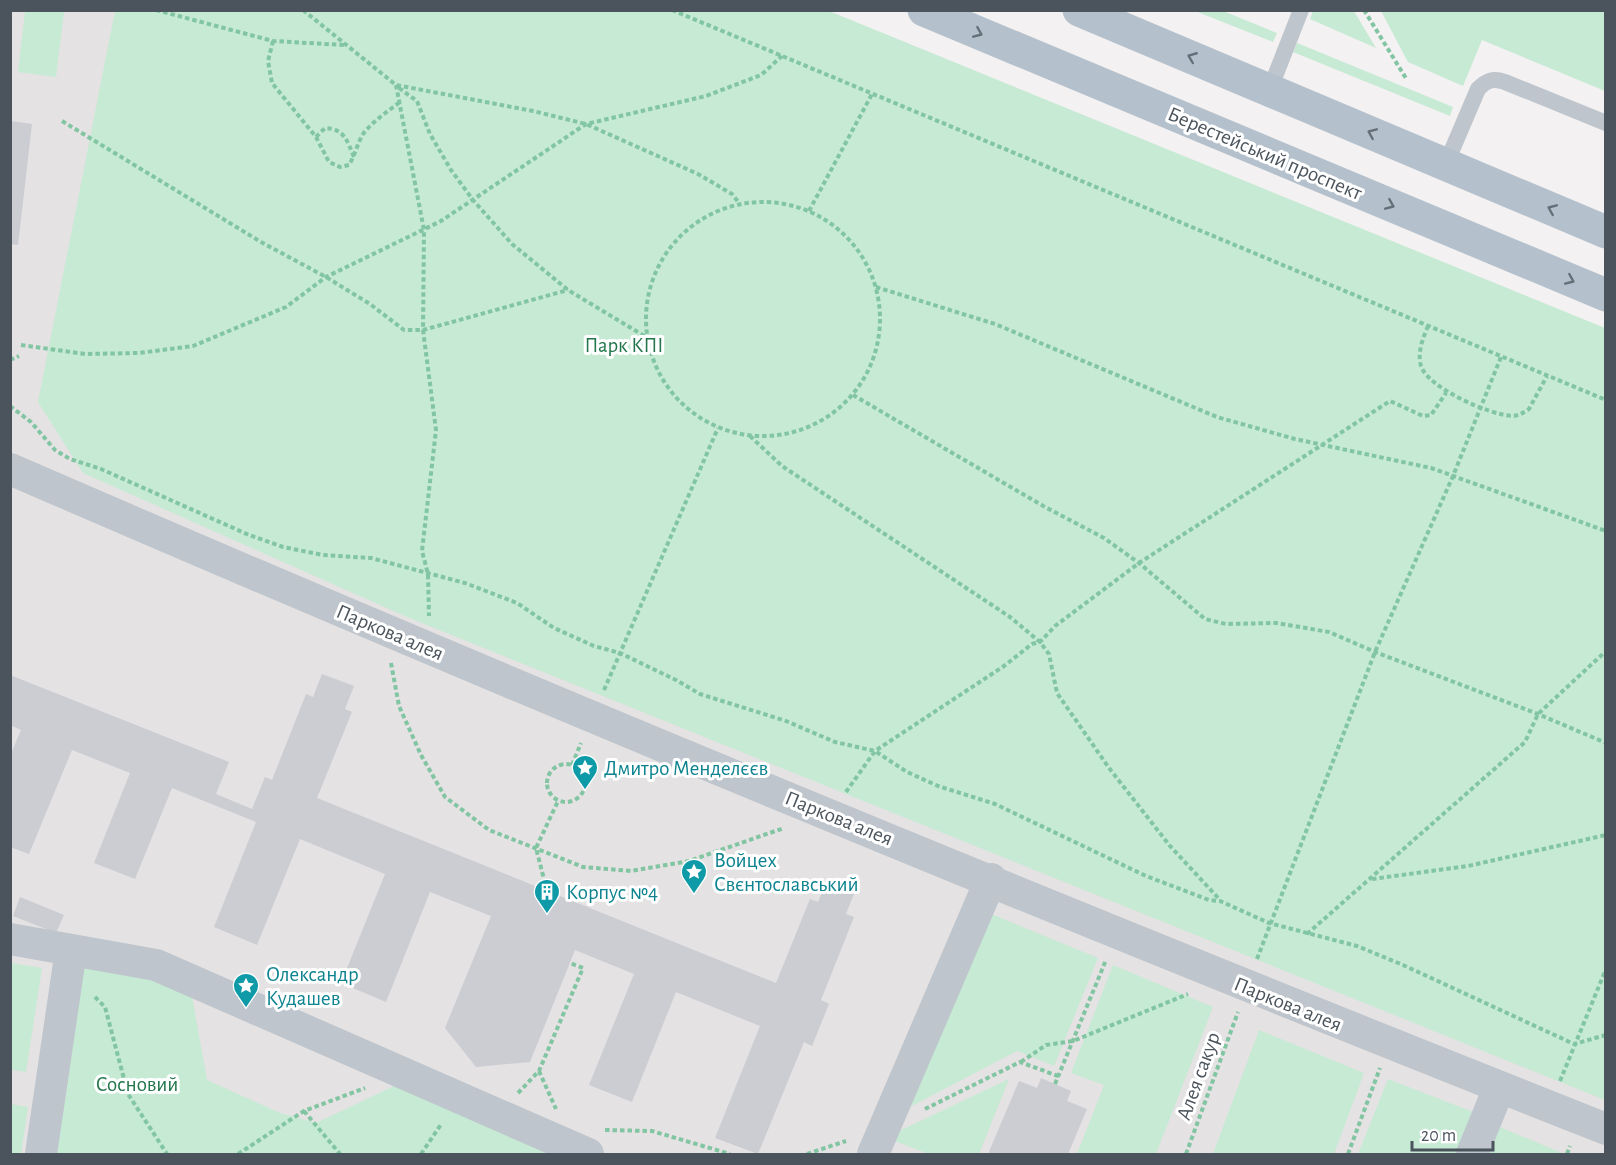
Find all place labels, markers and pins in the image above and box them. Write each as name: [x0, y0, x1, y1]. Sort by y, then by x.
place icon: Дмитро Менделєєв: [570, 753, 600, 791]
place label: Дмитро Менделєєв: [604, 758, 768, 779]
place label: Войцех Свєнтославський: [714, 850, 859, 895]
place icon: Войцех Свєнтославський: [679, 857, 709, 895]
building icon: Корпус №4: [532, 877, 562, 915]
place label: Корпус №4: [566, 882, 658, 903]
place label: Олександр Кудашев: [266, 964, 359, 1009]
place icon: Олександр Кудашев: [231, 971, 261, 1009]

